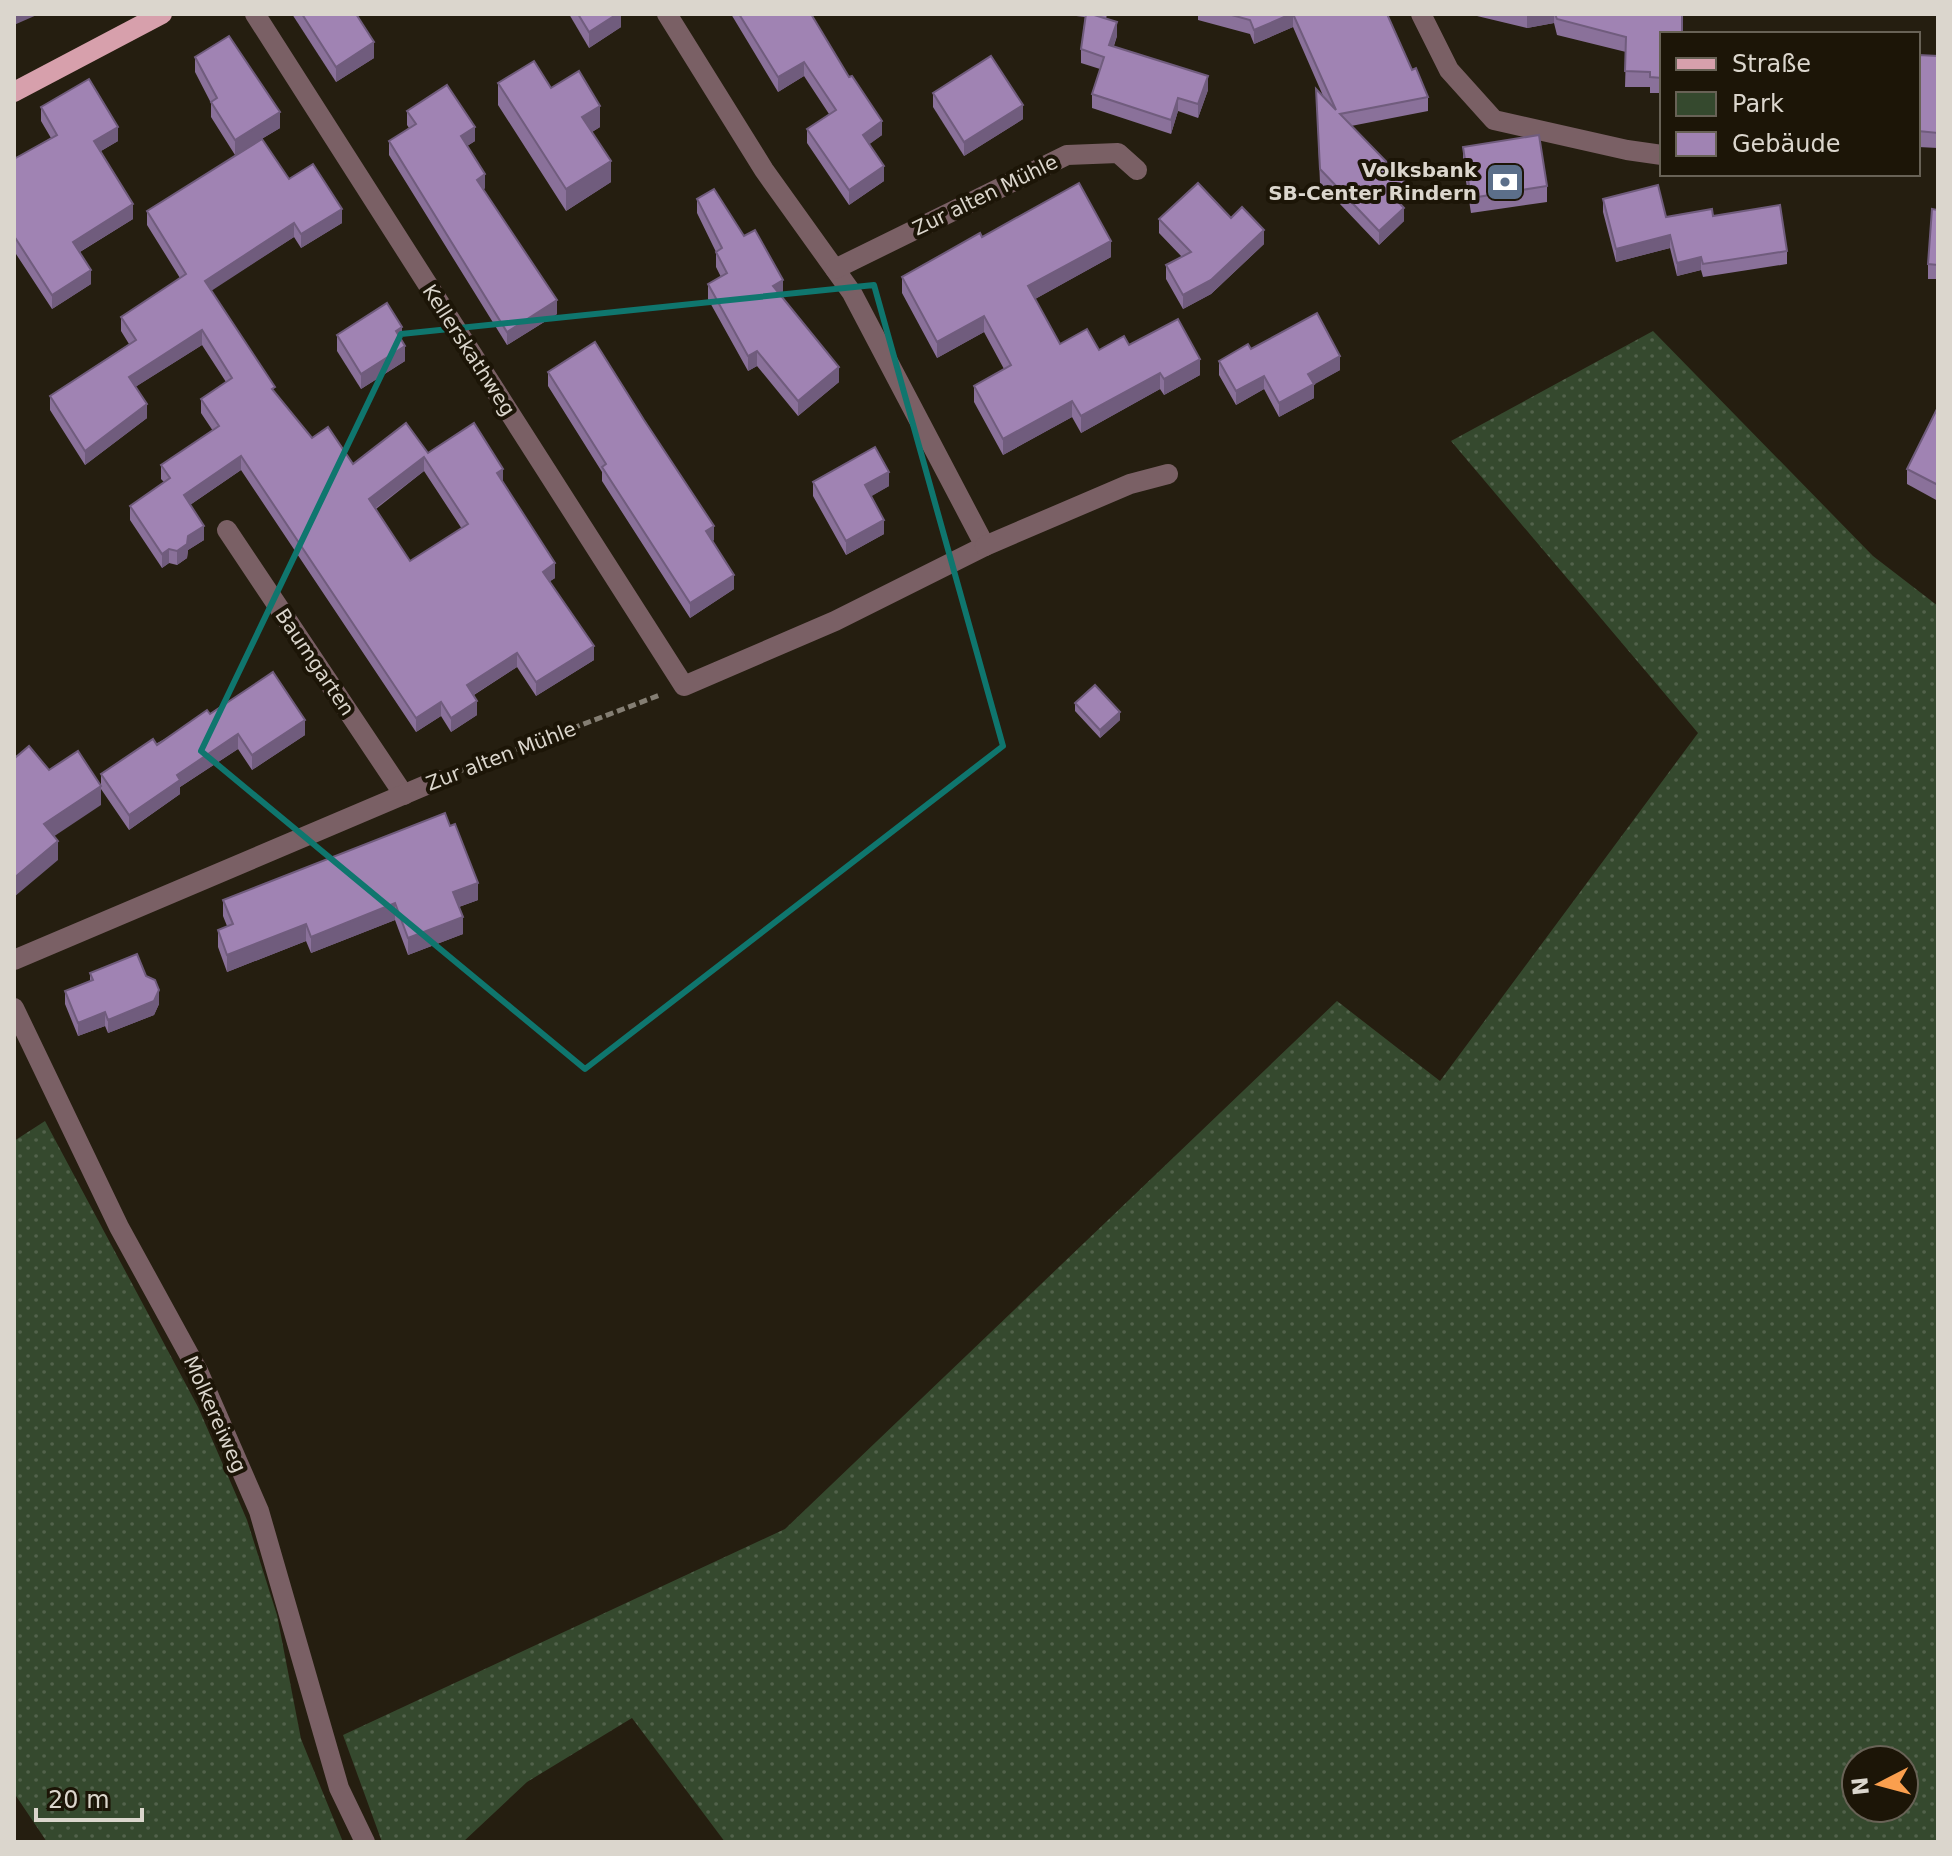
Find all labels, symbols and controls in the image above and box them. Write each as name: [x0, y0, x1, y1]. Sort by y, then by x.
legend: [1660, 32, 1920, 176]
text: Straße: [1732, 50, 1811, 78]
text: Park: [1732, 90, 1784, 118]
text: Gebäude: [1732, 130, 1841, 158]
street label: Zur alten Mühle: [909, 149, 1061, 241]
place label: Volksbank SB-Center Rindern: [1268, 158, 1478, 205]
bank icon: Volksbank SB-Center Rindern: [1484, 161, 1526, 203]
street label: Kellerskathweg: [418, 280, 520, 420]
street label: Baumgarten: [270, 604, 360, 720]
street label: Zur alten Mühle: [423, 716, 579, 796]
street label: Molkereiweg: [179, 1352, 251, 1476]
north arrow: [1840, 1744, 1920, 1824]
scale bar: [36, 1772, 142, 1822]
text: N: [1847, 1776, 1874, 1797]
text: 20 m: [48, 1786, 110, 1814]

